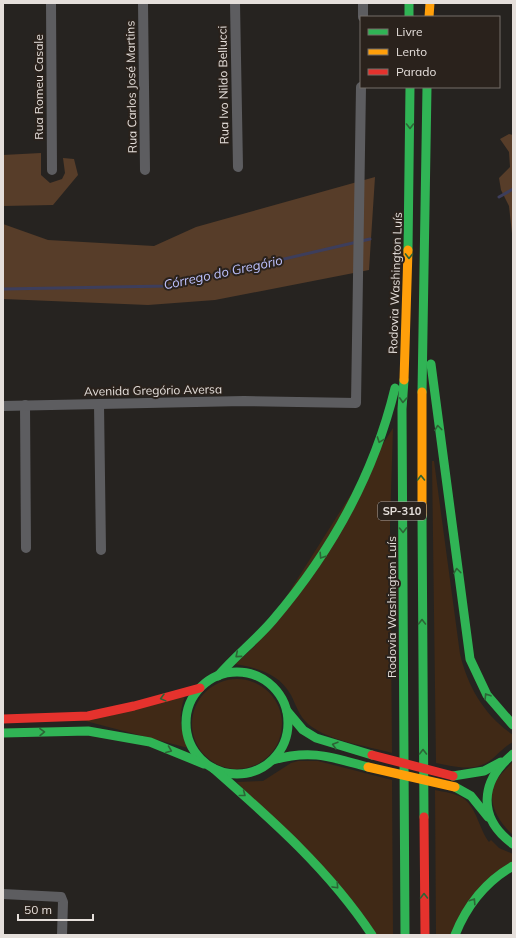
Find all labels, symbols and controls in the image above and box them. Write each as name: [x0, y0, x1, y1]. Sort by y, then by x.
legend: [360, 16, 500, 88]
street label: Rua Carlos José Martins: [122, 21, 140, 153]
text: Livre: [396, 24, 423, 39]
street label: Rua Ivo Nildo Bellucci: [214, 25, 232, 144]
street label: Rua Romeu Casale: [31, 34, 46, 140]
text: Lento: [396, 44, 427, 59]
text: Parado: [396, 64, 436, 79]
one-way arrow: [406, 123, 414, 129]
street label: Rodovia Washington Luís: [385, 212, 405, 354]
water label: Córrego do Gregório: [162, 252, 284, 292]
one-way arrow: [404, 253, 413, 259]
street label: Avenida Gregório Aversa: [84, 381, 222, 399]
one-way arrow: [398, 397, 407, 403]
one-way arrow: [434, 425, 443, 431]
one-way arrow: [376, 436, 384, 443]
one-way arrow: [417, 475, 425, 481]
road number: SP-310: [378, 502, 426, 520]
one-way arrow: [399, 527, 407, 533]
street label: Rodovia Washington Luís: [384, 536, 399, 678]
one-way arrow: [319, 551, 326, 558]
one-way arrow: [453, 568, 462, 574]
one-way arrow: [418, 619, 426, 625]
one-way arrow: [236, 650, 243, 657]
one-way arrow: [159, 693, 166, 702]
one-way arrow: [484, 693, 492, 700]
one-way arrow: [39, 728, 45, 737]
one-way arrow: [331, 741, 338, 749]
one-way arrow: [165, 745, 173, 753]
one-way arrow: [419, 749, 427, 755]
one-way arrow: [239, 790, 246, 797]
one-way arrow: [331, 881, 338, 889]
one-way arrow: [420, 893, 428, 899]
scale bar: [18, 896, 93, 922]
one-way arrow: [469, 898, 476, 905]
text: 50 m: [24, 902, 52, 917]

